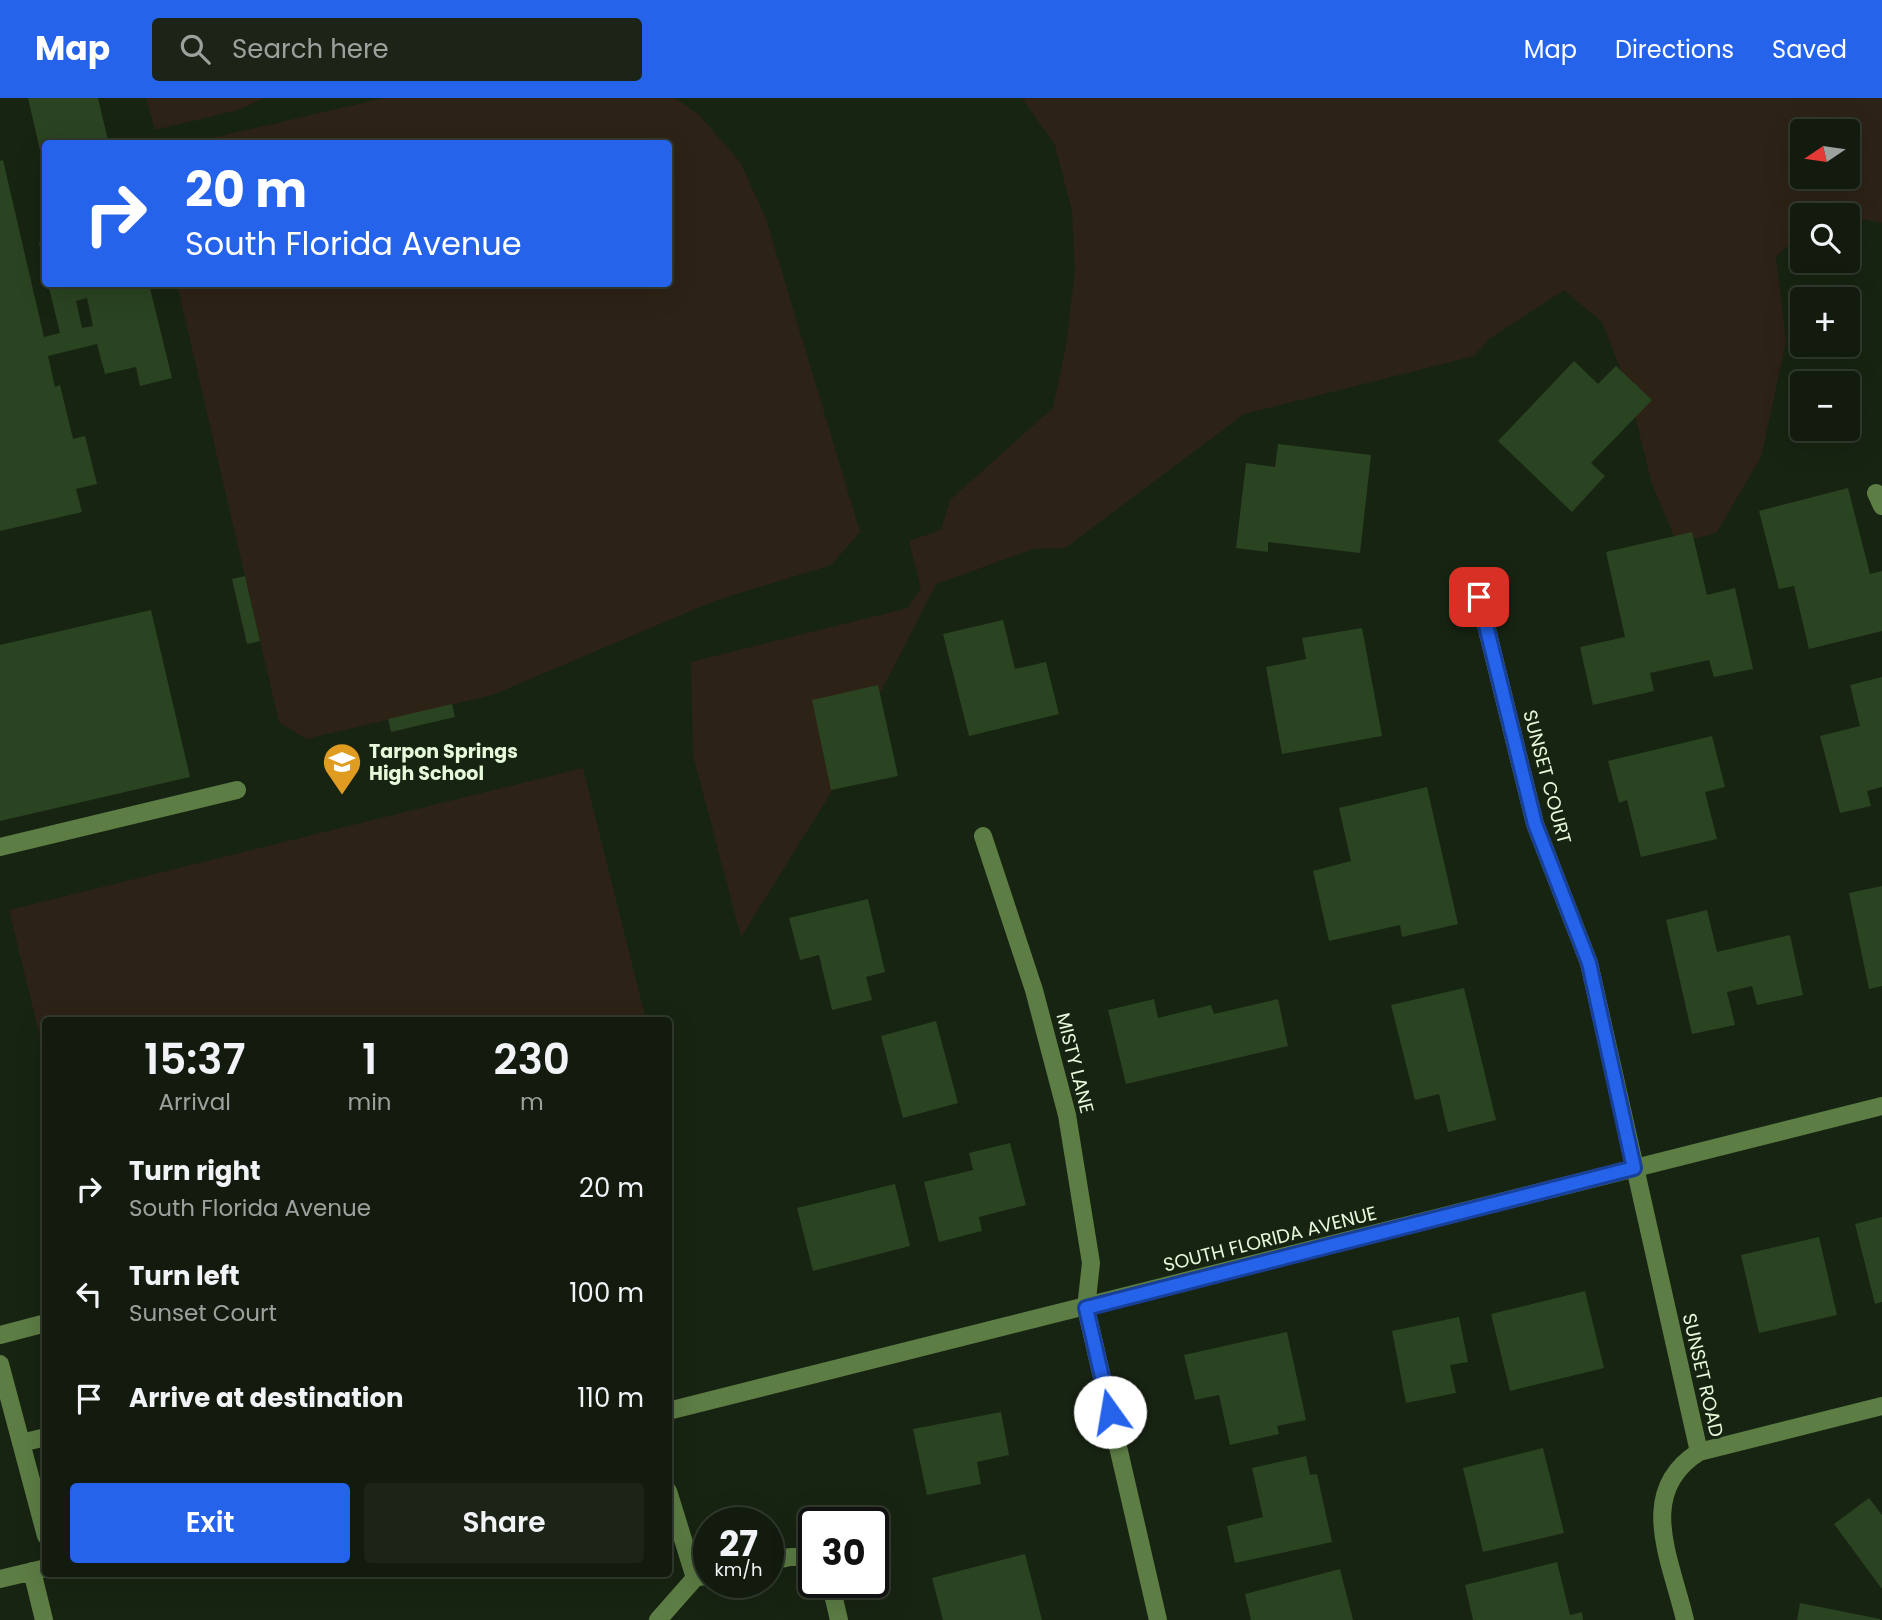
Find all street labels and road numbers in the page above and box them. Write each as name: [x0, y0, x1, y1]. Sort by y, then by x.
street label: SUNSET COURT: [1516, 707, 1578, 847]
street label: MISTY LANE: [1049, 1010, 1101, 1116]
street label: SOUTH FLORIDA AVENUE: [1160, 1199, 1380, 1279]
street label: SUNSET ROAD: [1676, 1310, 1730, 1440]

